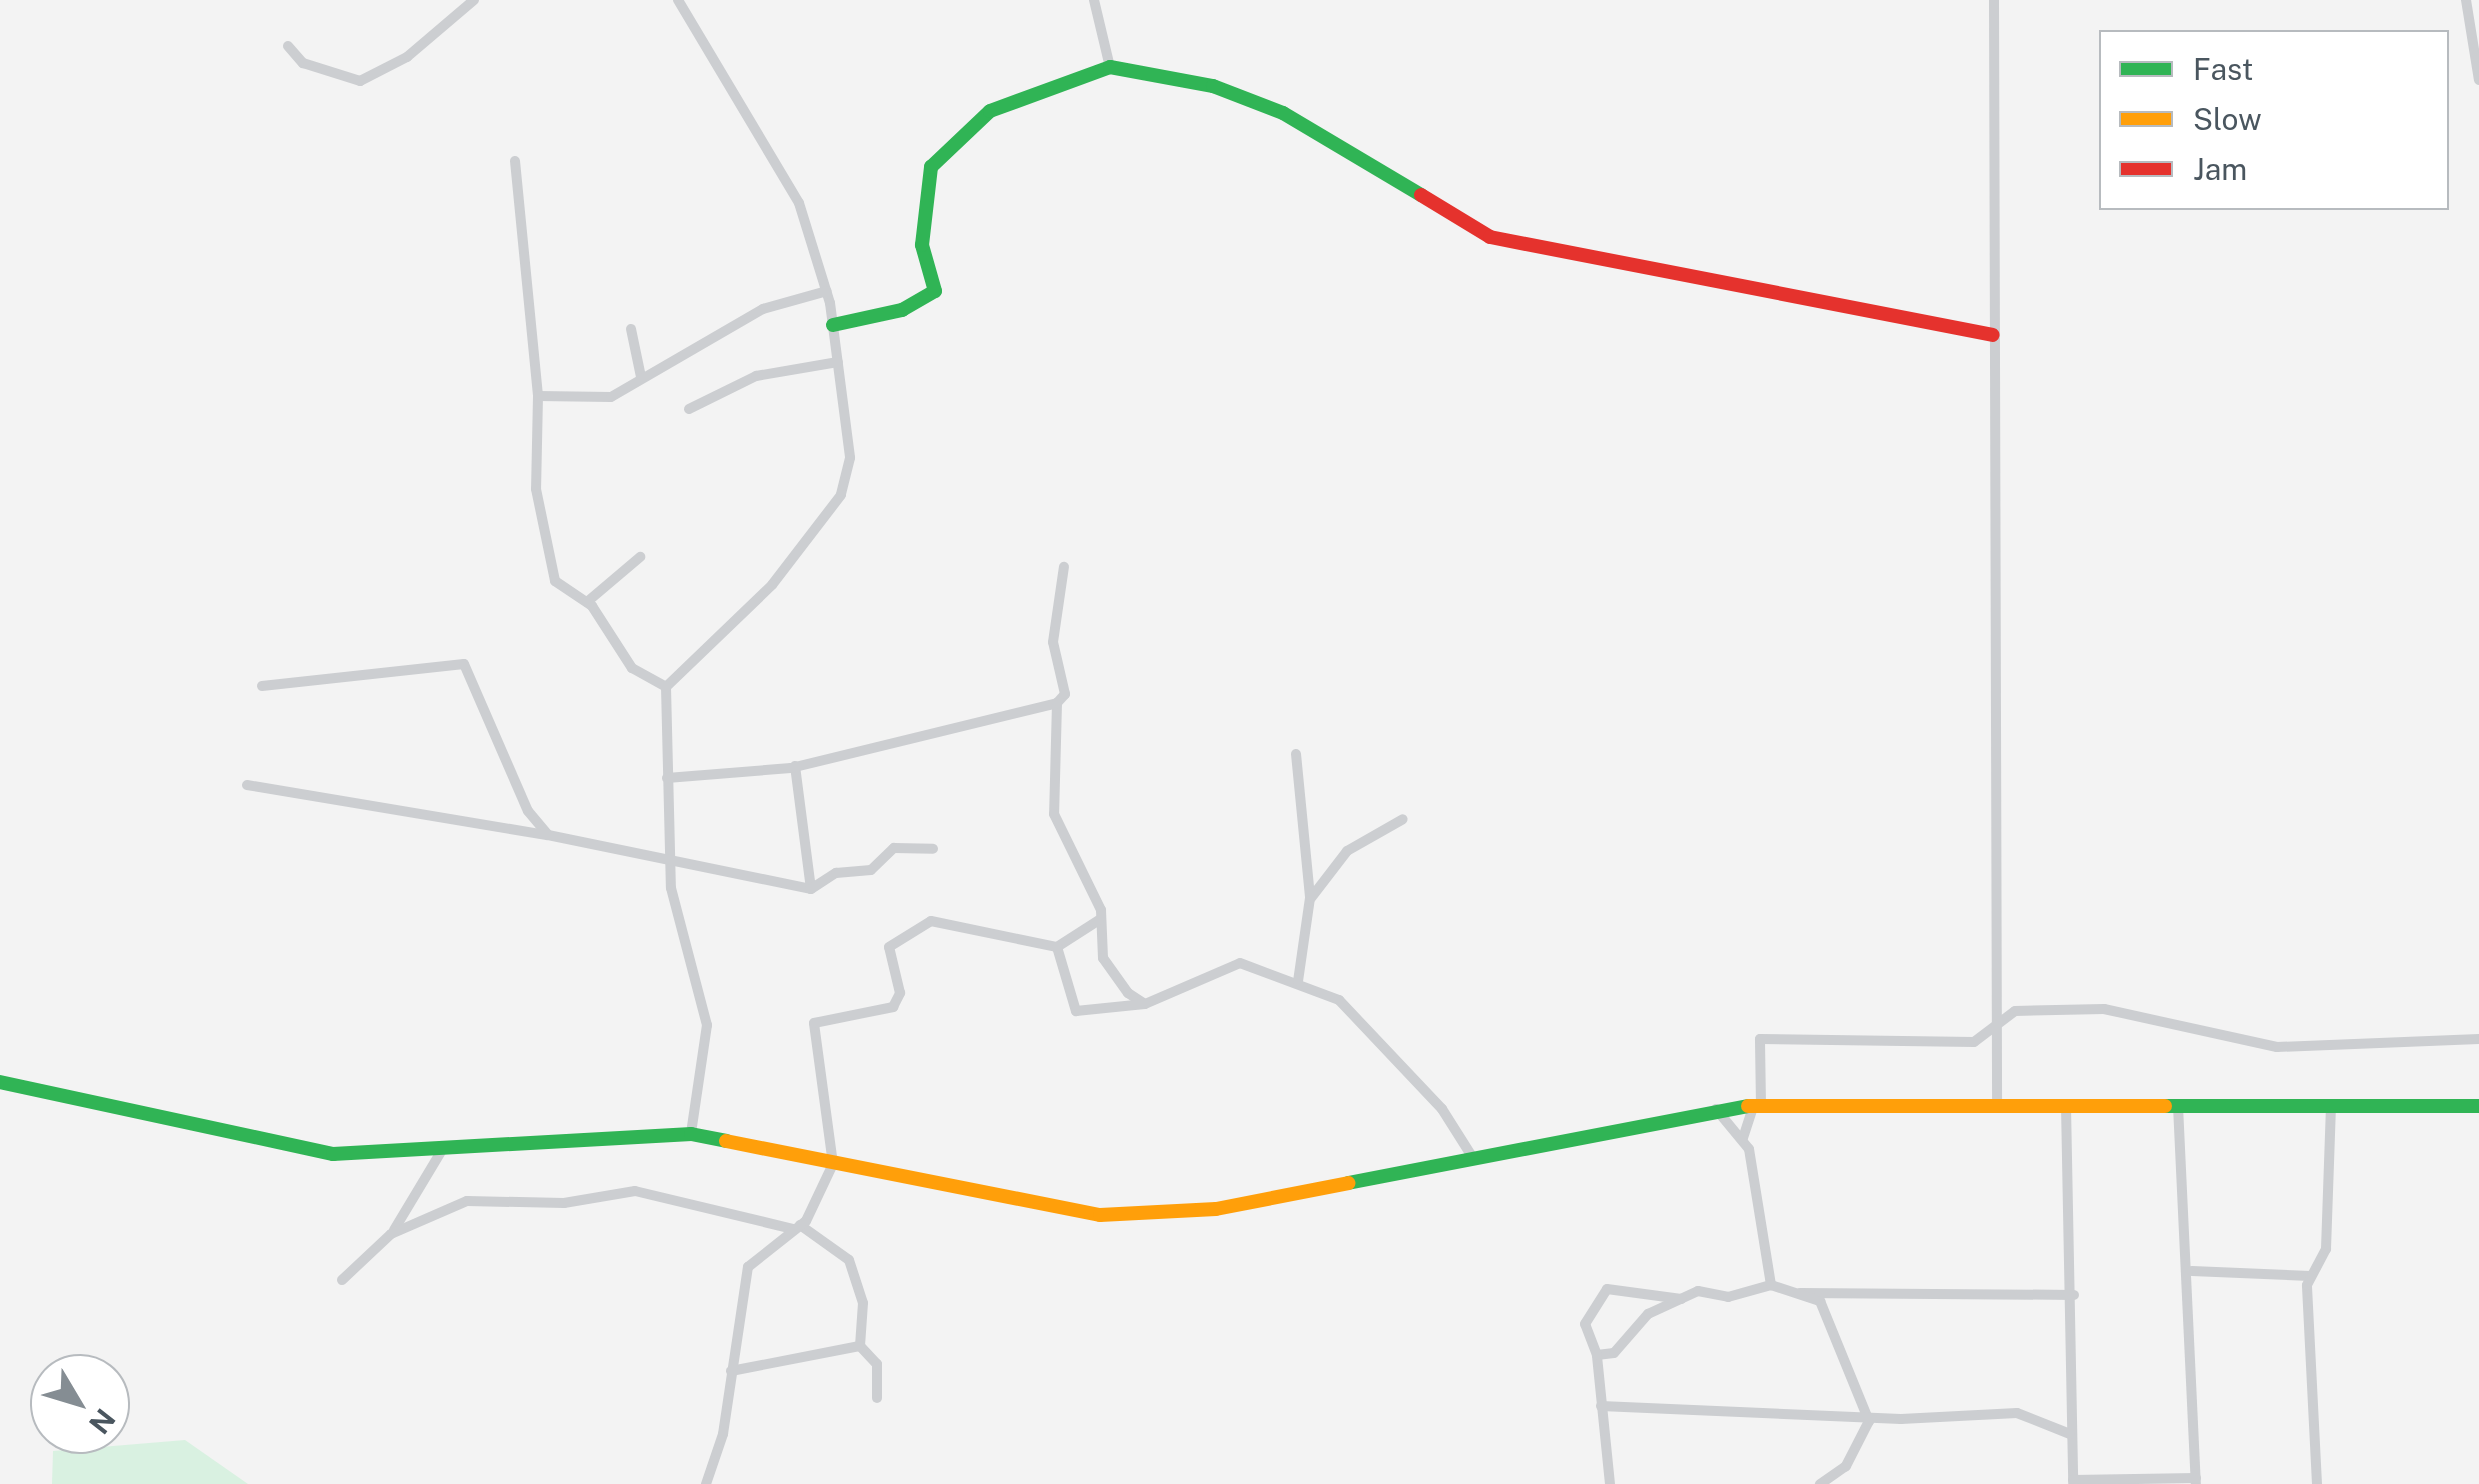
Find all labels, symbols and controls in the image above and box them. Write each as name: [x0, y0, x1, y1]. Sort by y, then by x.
legend: [2099, 30, 2449, 210]
text: Fast: [2193, 51, 2253, 87]
text: Slow: [2193, 101, 2262, 137]
text: Jam: [2193, 151, 2247, 187]
north arrow: [30, 1354, 130, 1454]
text: N: [83, 1403, 122, 1440]

